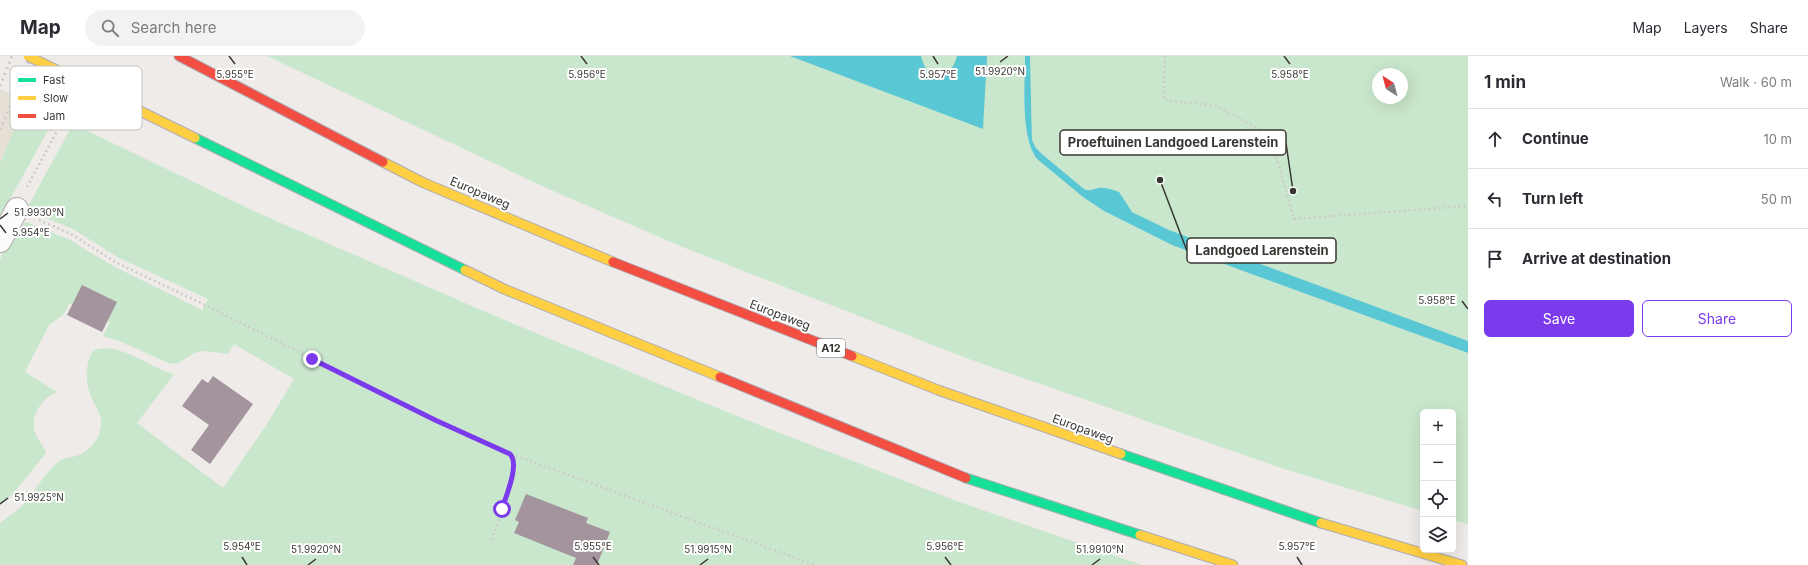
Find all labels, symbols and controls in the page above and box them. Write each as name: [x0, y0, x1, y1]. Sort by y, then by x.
search box: [85, 10, 365, 46]
text: Map: [20, 16, 61, 39]
icon: search: [99, 17, 121, 39]
text: Search here: [131, 18, 216, 37]
text: Map: [1633, 19, 1662, 36]
text: Layers: [1684, 19, 1728, 36]
text: Share: [1750, 19, 1788, 36]
text: 51.9920°N: [975, 65, 1025, 77]
legend: [10, 66, 142, 130]
text: 5.955°E: [216, 68, 254, 80]
text: 5.956°E: [568, 68, 606, 80]
text: 5.957°E: [919, 68, 957, 80]
text: 5.958°E: [1271, 68, 1309, 80]
north arrow: [1372, 68, 1408, 104]
text: 1 min: [1484, 72, 1526, 92]
text: Fast: [43, 73, 65, 87]
text: Walk · 60 m: [1720, 74, 1792, 90]
text: Slow: [43, 91, 68, 105]
text: Jam: [43, 109, 65, 123]
icon: ahead: [1484, 128, 1506, 150]
text: Continue: [1522, 129, 1589, 148]
callout: Proeftuinen Landgoed Larenstein: [1060, 130, 1286, 155]
text: 10 m: [1763, 131, 1792, 147]
text: Proeftuinen Landgoed Larenstein: [1068, 134, 1278, 150]
street label: Europaweg: [448, 173, 513, 212]
icon: left: [1484, 188, 1506, 210]
text: Turn left: [1522, 189, 1583, 208]
text: 50 m: [1761, 191, 1792, 207]
text: 51.9930°N: [14, 206, 64, 218]
text: 5.954°E: [12, 226, 50, 238]
callout: Landgoed Larenstein: [1187, 238, 1336, 263]
text: Landgoed Larenstein: [1195, 242, 1329, 258]
icon: arrive: [1484, 248, 1506, 270]
text: Arrive at destination: [1522, 249, 1671, 268]
text: 5.958°E: [1418, 294, 1456, 306]
street label: Europaweg: [748, 296, 813, 333]
button: Save: [1484, 300, 1634, 337]
button: Share: [1642, 300, 1792, 337]
road number: A12: [817, 339, 845, 357]
route end: [303, 350, 321, 368]
map controls: [1420, 409, 1456, 553]
button: +: [1420, 409, 1456, 445]
street label: Europaweg: [1051, 411, 1116, 447]
button: −: [1420, 445, 1456, 481]
button: locate: [1420, 481, 1456, 517]
text: 51.9925°N: [14, 491, 64, 503]
route start: [493, 500, 511, 518]
button: layers: [1420, 517, 1456, 553]
text: 5.954°E: [223, 540, 261, 552]
text: 5.955°E: [574, 540, 612, 552]
text: 5.956°E: [926, 540, 964, 552]
text: 5.957°E: [1278, 540, 1316, 552]
text: 51.9920°N: [291, 543, 341, 555]
text: 51.9915°N: [684, 543, 732, 555]
text: 51.9910°N: [1076, 543, 1124, 555]

